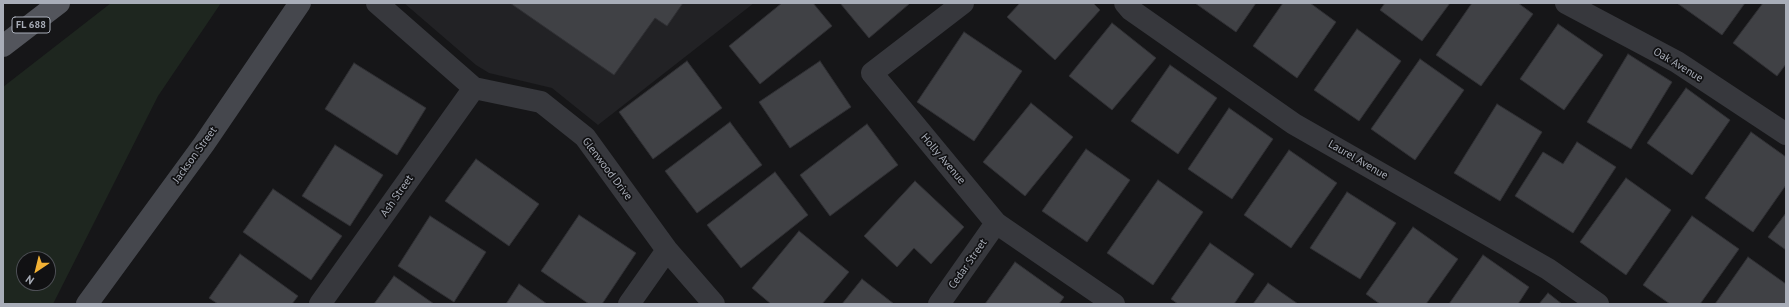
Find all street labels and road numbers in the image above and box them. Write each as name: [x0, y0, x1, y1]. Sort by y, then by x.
road number: FL 688: [12, 17, 50, 33]
street label: Oak Avenue: [1651, 45, 1705, 85]
street label: Jackson Street: [170, 124, 220, 186]
street label: Holly Avenue: [918, 131, 968, 187]
street label: Glenwood Drive: [579, 135, 635, 203]
street label: Laurel Avenue: [1326, 138, 1390, 182]
street label: Ash Street: [378, 173, 416, 219]
street label: Cedar Street: [946, 237, 990, 291]

